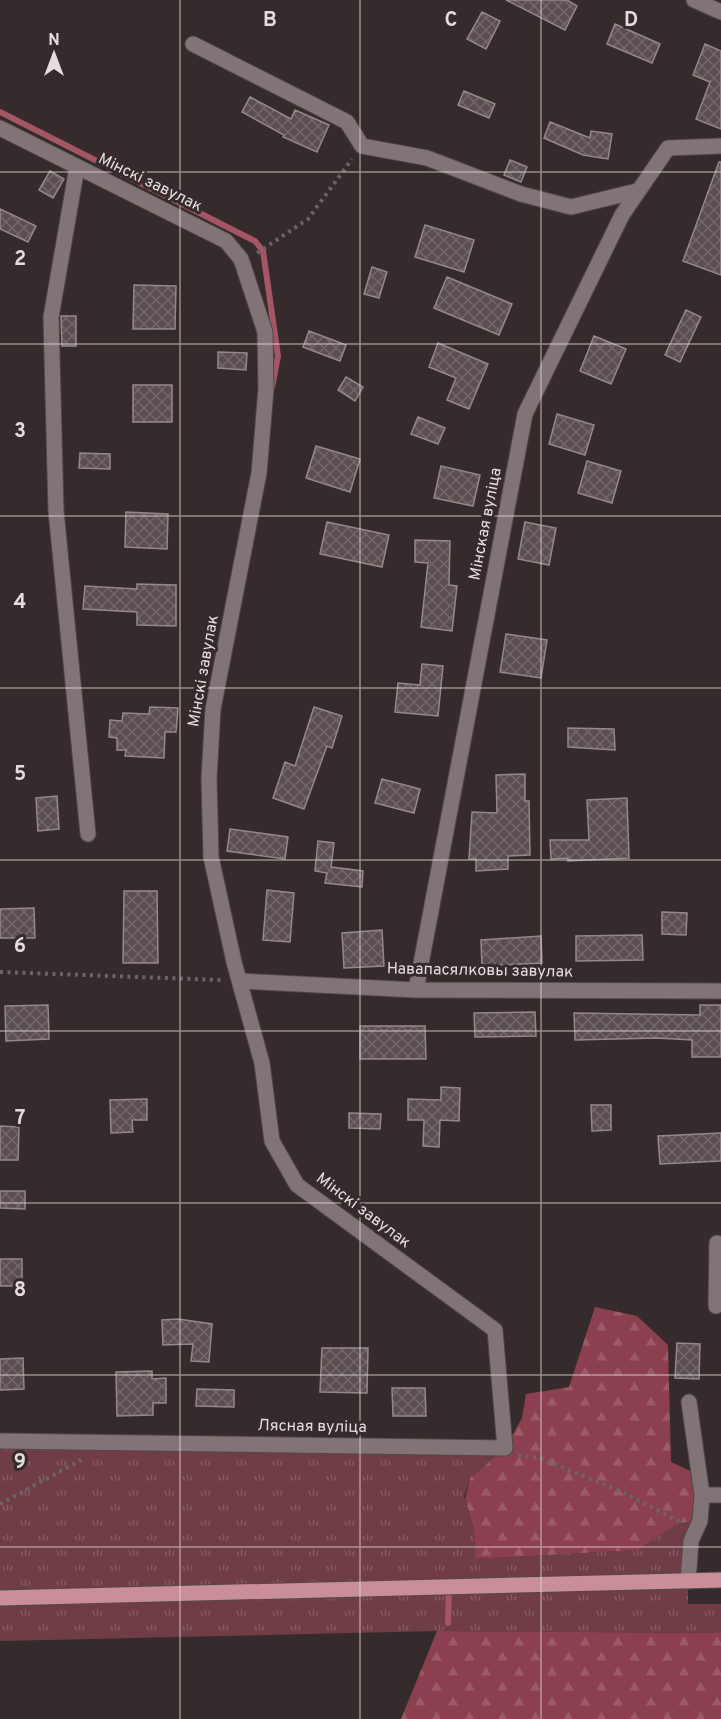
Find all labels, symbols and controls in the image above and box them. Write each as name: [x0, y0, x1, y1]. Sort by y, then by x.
text: B: [263, 8, 277, 34]
text: C: [445, 8, 457, 34]
text: D: [624, 8, 638, 34]
north arrow: [24, 24, 84, 84]
text: N: [48, 31, 60, 51]
street label: Мінскі завулак: [95, 149, 205, 217]
text: 2: [14, 247, 26, 273]
text: 3: [14, 419, 26, 445]
street label: Мінская вуліца: [465, 466, 507, 582]
text: 4: [14, 590, 26, 616]
street label: Мінскі завулак: [184, 613, 224, 729]
text: 5: [14, 762, 26, 788]
text: 6: [14, 934, 26, 960]
street label: Навапасялковы завулак: [387, 959, 573, 983]
text: 7: [15, 1106, 25, 1132]
street label: Мінскі завулак: [312, 1169, 414, 1253]
text: 8: [14, 1278, 26, 1304]
street label: Лясная вуліца: [257, 1416, 367, 1438]
text: 9: [14, 1450, 26, 1476]

